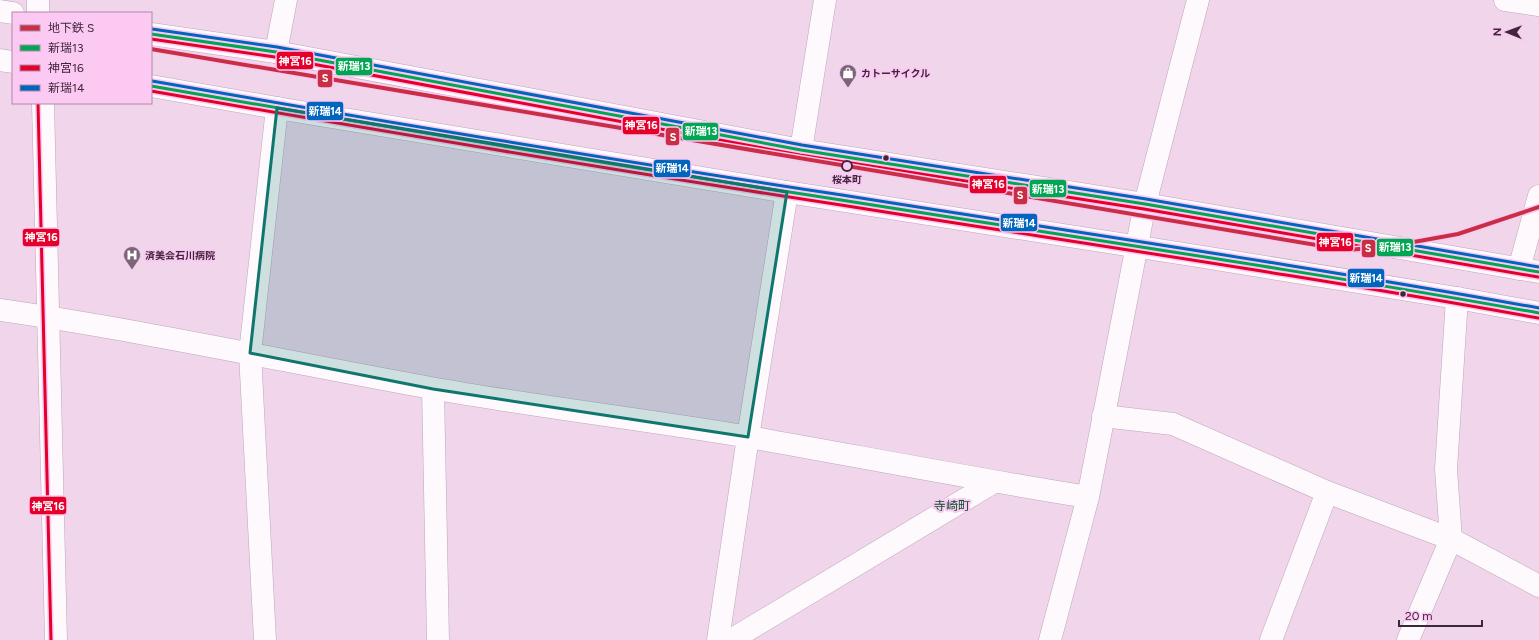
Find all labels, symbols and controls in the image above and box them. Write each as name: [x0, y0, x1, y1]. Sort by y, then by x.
legend: [12, 12, 152, 104]
north arrow: [1487, 12, 1527, 52]
text: 地下鉄 S: [48, 21, 94, 35]
text: N: [1491, 27, 1504, 36]
text: 新瑞13: [48, 41, 83, 55]
line badge: 神宮16: [276, 51, 314, 70]
text: 神宮16: [278, 55, 312, 68]
line badge: 新瑞13: [335, 57, 373, 76]
text: 新瑞13: [338, 60, 370, 73]
text: 神宮16: [48, 61, 84, 75]
shop icon: カトーサイクル: [838, 63, 858, 88]
place label: カトーサイクル: [861, 67, 930, 80]
line badge: S: [317, 69, 333, 88]
text: S: [322, 72, 329, 85]
text: 新瑞14: [48, 81, 85, 95]
line badge: 新瑞14: [306, 101, 344, 121]
text: 新瑞14: [308, 105, 342, 118]
line badge: 神宮16: [622, 116, 660, 135]
text: 神宮16: [624, 119, 658, 132]
line badge: 新瑞13: [682, 122, 719, 141]
text: 新瑞13: [685, 125, 717, 138]
line badge: S: [665, 127, 680, 146]
text: S: [670, 131, 677, 144]
unlabelled marker: [881, 153, 891, 163]
line badge: 新瑞14: [653, 159, 691, 178]
marker: 桜本町: [841, 160, 853, 172]
text: 新瑞14: [655, 162, 689, 175]
place label: 桜本町: [832, 173, 862, 186]
line badge: 神宮16: [969, 175, 1007, 194]
text: 神宮16: [971, 178, 1005, 191]
line badge: 新瑞13: [1029, 179, 1067, 198]
text: 新瑞13: [1032, 183, 1064, 196]
line badge: S: [1013, 186, 1028, 205]
text: S: [1017, 189, 1024, 202]
line badge: 新瑞14: [1000, 213, 1038, 232]
text: 新瑞14: [1002, 217, 1036, 230]
line badge: 神宮16: [22, 228, 60, 247]
text: 神宮16: [24, 231, 58, 244]
line badge: 神宮16: [1316, 232, 1354, 252]
text: 神宮16: [1318, 236, 1352, 249]
line badge: 新瑞13: [1376, 238, 1414, 257]
line badge: S: [1361, 239, 1376, 258]
text: 新瑞13: [1379, 241, 1411, 254]
text: S: [1365, 242, 1372, 255]
hospital icon: 済美会石川病院: [122, 245, 142, 270]
place label: 済美会石川病院: [145, 249, 215, 262]
line badge: 新瑞14: [1347, 268, 1385, 288]
text: 新瑞14: [1349, 272, 1383, 285]
unlabelled marker: [1398, 289, 1408, 299]
line badge: 神宮16: [29, 496, 67, 515]
district label: 寺崎町: [934, 499, 970, 513]
text: 神宮16: [31, 500, 65, 513]
scale bar: [1399, 602, 1482, 628]
text: 20 m: [1405, 609, 1433, 623]

